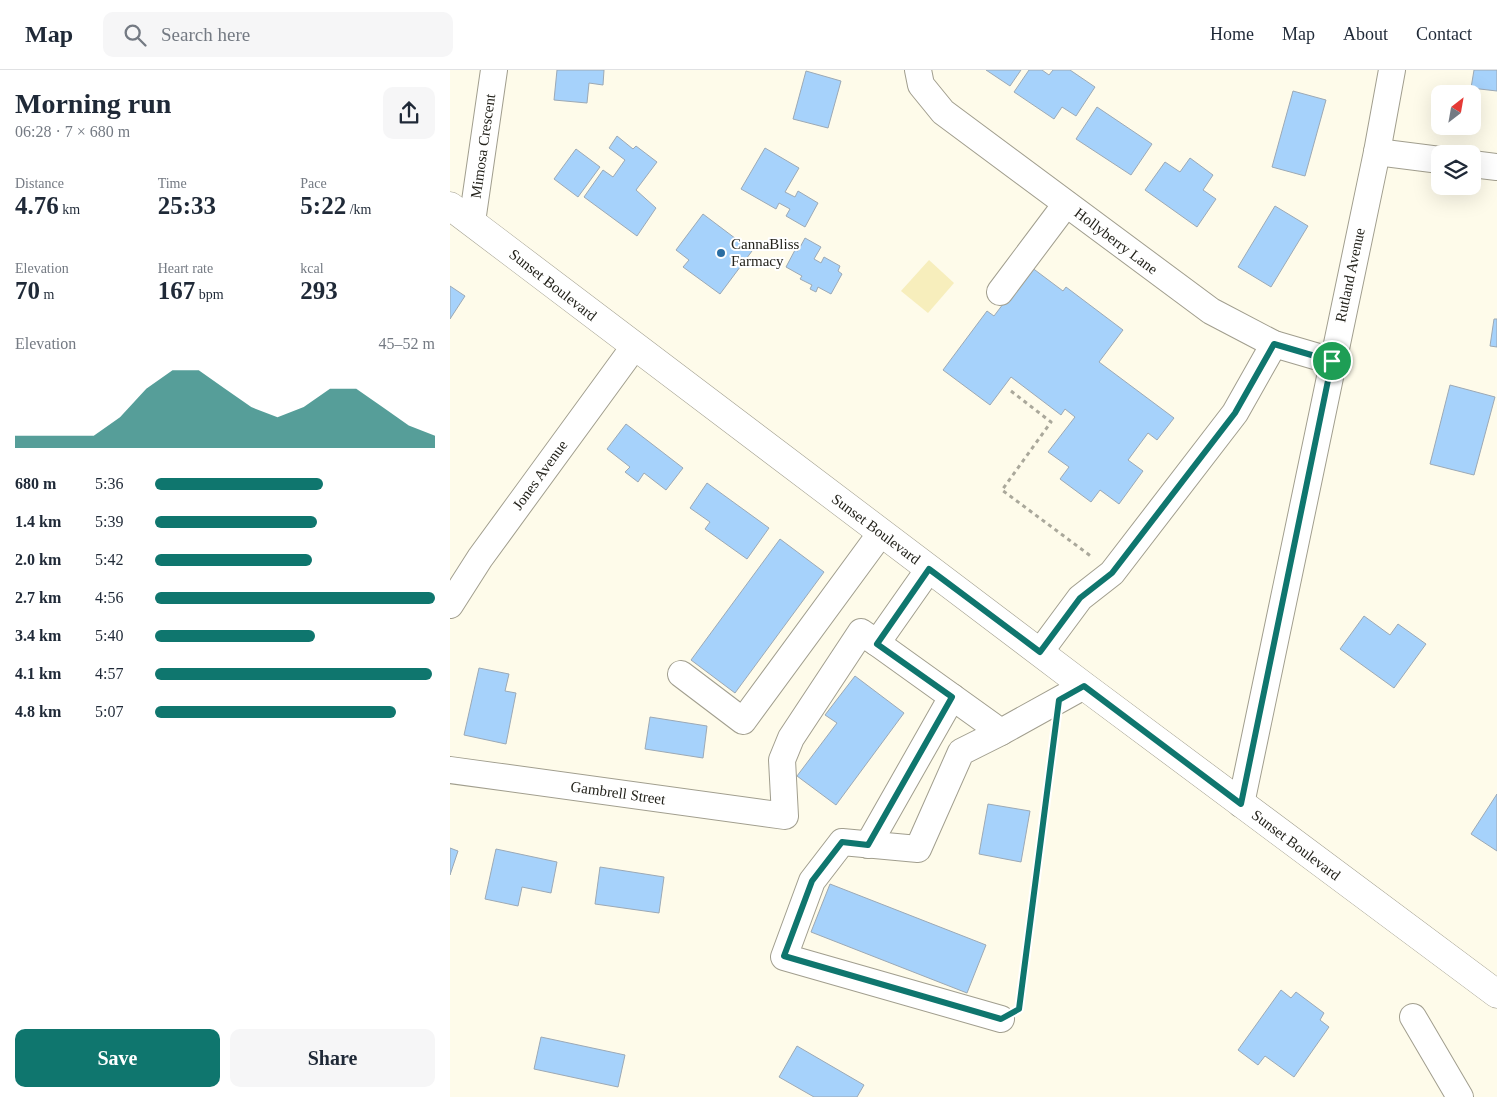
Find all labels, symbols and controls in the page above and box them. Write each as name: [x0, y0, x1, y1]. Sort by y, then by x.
search box: [103, 12, 453, 57]
text: Map: [25, 21, 73, 47]
icon: search: [121, 21, 149, 49]
text: Search here: [161, 24, 250, 45]
text: Home: [1210, 24, 1254, 44]
text: Map: [1282, 24, 1315, 44]
text: About: [1343, 24, 1388, 44]
text: Contact: [1416, 24, 1472, 44]
north arrow: [1431, 85, 1481, 135]
map controls: [1431, 85, 1481, 195]
button: share: [383, 87, 435, 139]
text: Morning run: [15, 88, 171, 119]
street label: Mimosa Crescent: [468, 92, 498, 199]
text: 06:28 · 7 × 680 m: [15, 123, 130, 140]
button: layers: [1431, 145, 1481, 195]
text: Distance: [15, 176, 64, 191]
text: Time: [158, 176, 187, 191]
text: Pace: [300, 176, 327, 191]
text: 4.76: [15, 192, 59, 219]
text: 25:33: [158, 192, 216, 219]
text: 5:22: [300, 192, 346, 219]
text: km: [59, 202, 80, 217]
text: /km: [346, 202, 371, 217]
street label: Hollyberry Lane: [1071, 205, 1161, 278]
street label: Rutland Avenue: [1332, 226, 1368, 324]
place label: CannaBliss Farmacy: [731, 236, 799, 269]
street label: Sunset Boulevard: [506, 246, 600, 324]
marker: CannaBliss Farmacy: [715, 247, 727, 259]
text: Elevation: [15, 261, 69, 276]
text: Heart rate: [158, 261, 213, 276]
text: kcal: [300, 261, 324, 276]
text: 70: [15, 277, 40, 304]
text: 167: [158, 277, 195, 304]
text: 293: [300, 277, 338, 304]
text: m: [40, 287, 54, 302]
text: bpm: [195, 287, 224, 302]
text: Elevation: [15, 335, 76, 352]
text: 45–52 m: [379, 335, 435, 352]
pin: [1311, 340, 1353, 382]
icon: arrive: [1318, 347, 1346, 375]
street label: Jones Avenue: [509, 437, 571, 513]
text: 680 m: [15, 475, 56, 492]
text: 5:36: [95, 475, 123, 492]
street label: Sunset Boulevard: [829, 491, 924, 568]
text: 1.4 km: [15, 513, 61, 530]
text: 5:39: [95, 513, 123, 530]
text: 2.0 km: [15, 551, 61, 568]
text: 5:42: [95, 551, 123, 568]
text: 2.7 km: [15, 589, 61, 606]
text: 4:56: [95, 589, 123, 606]
text: 3.4 km: [15, 627, 61, 644]
text: 5:40: [95, 627, 123, 644]
text: 4.1 km: [15, 665, 61, 682]
text: 4:57: [95, 665, 123, 682]
text: 4.8 km: [15, 703, 61, 720]
text: 5:07: [95, 703, 123, 720]
street label: Gambrell Street: [570, 778, 667, 808]
street label: Sunset Boulevard: [1249, 807, 1344, 884]
button: Save: [15, 1029, 220, 1087]
button: Share: [230, 1029, 435, 1087]

